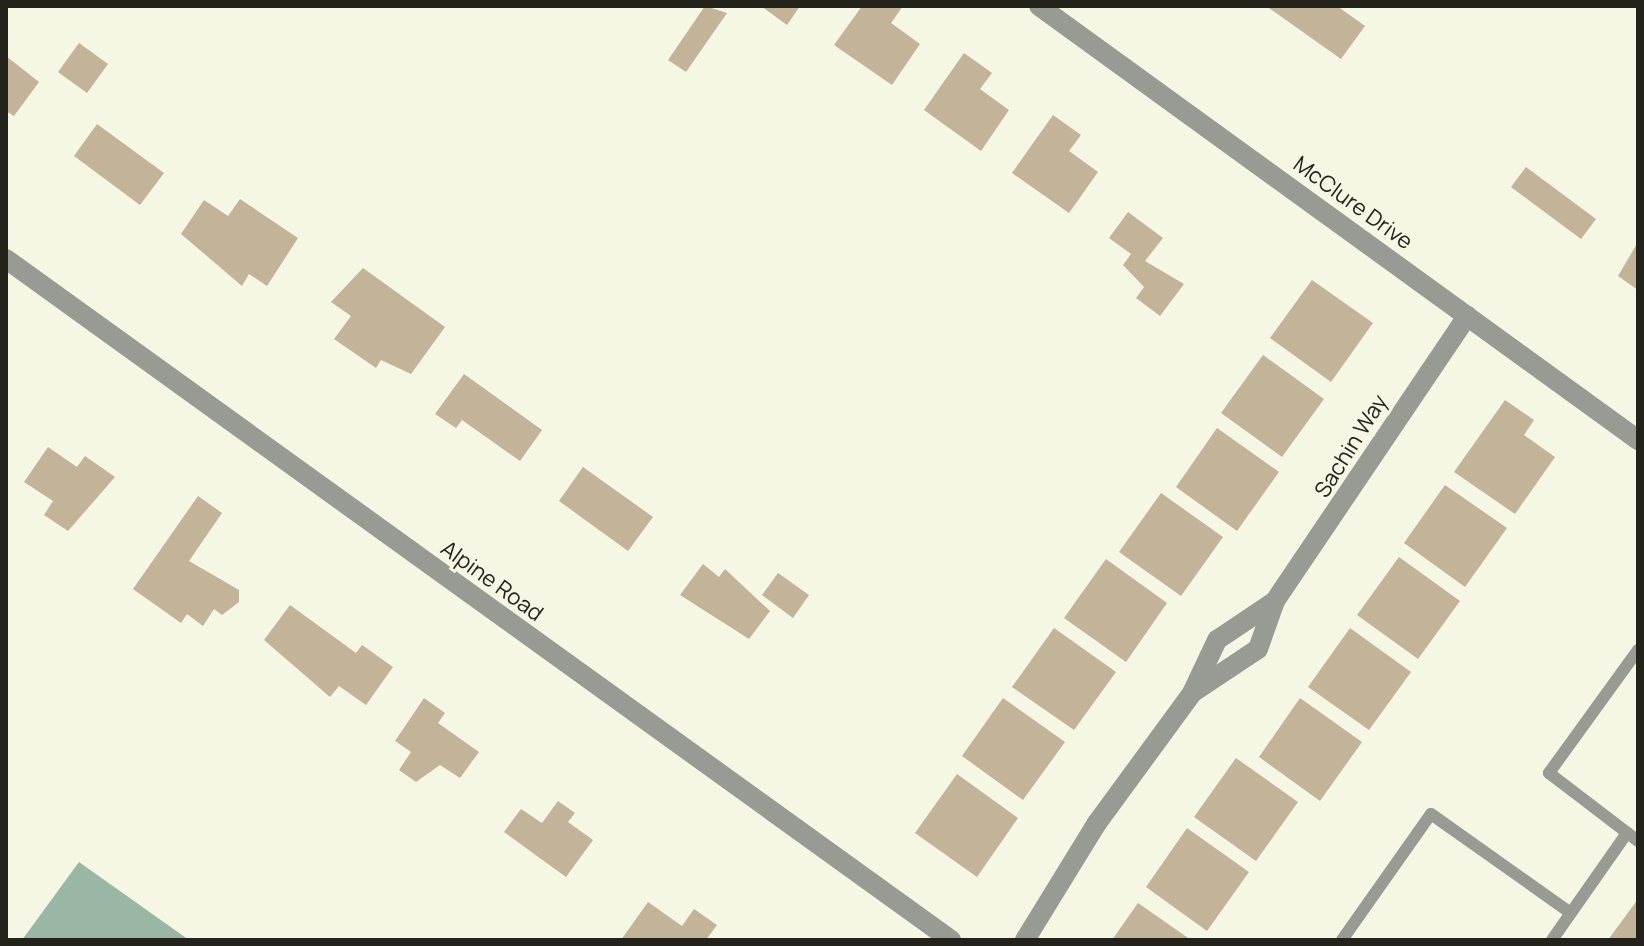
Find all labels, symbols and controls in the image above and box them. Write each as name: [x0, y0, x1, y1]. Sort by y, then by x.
street label: McClure Drive: [1288, 151, 1418, 255]
street label: Sachin Way: [1309, 390, 1393, 502]
street label: Alpine Road: [436, 535, 548, 627]

